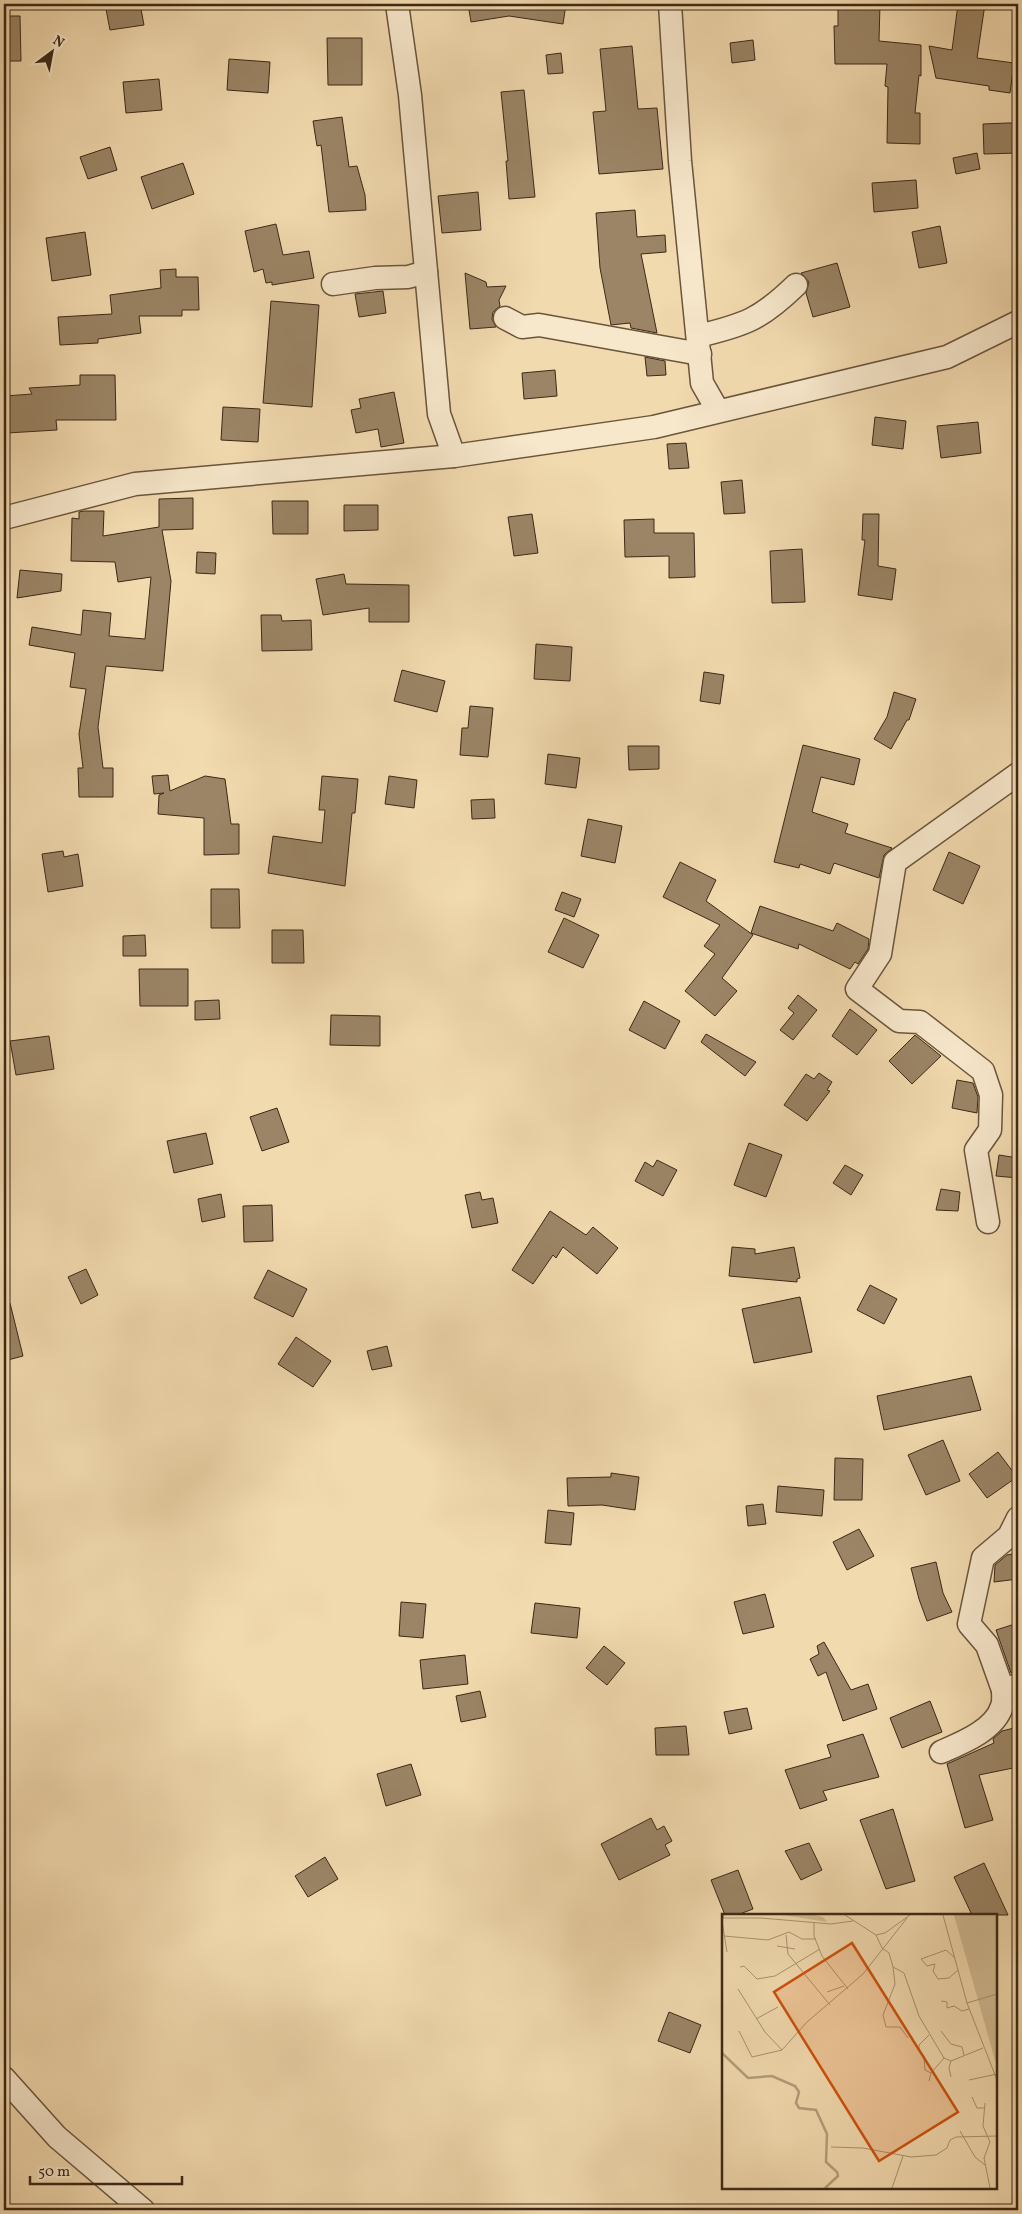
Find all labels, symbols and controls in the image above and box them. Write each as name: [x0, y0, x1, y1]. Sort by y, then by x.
north arrow: [28, 28, 78, 78]
text: N: [49, 31, 67, 53]
inset map: [722, 1914, 997, 2189]
scale bar: [30, 2154, 182, 2186]
text: 50 m: [38, 2162, 70, 2183]

